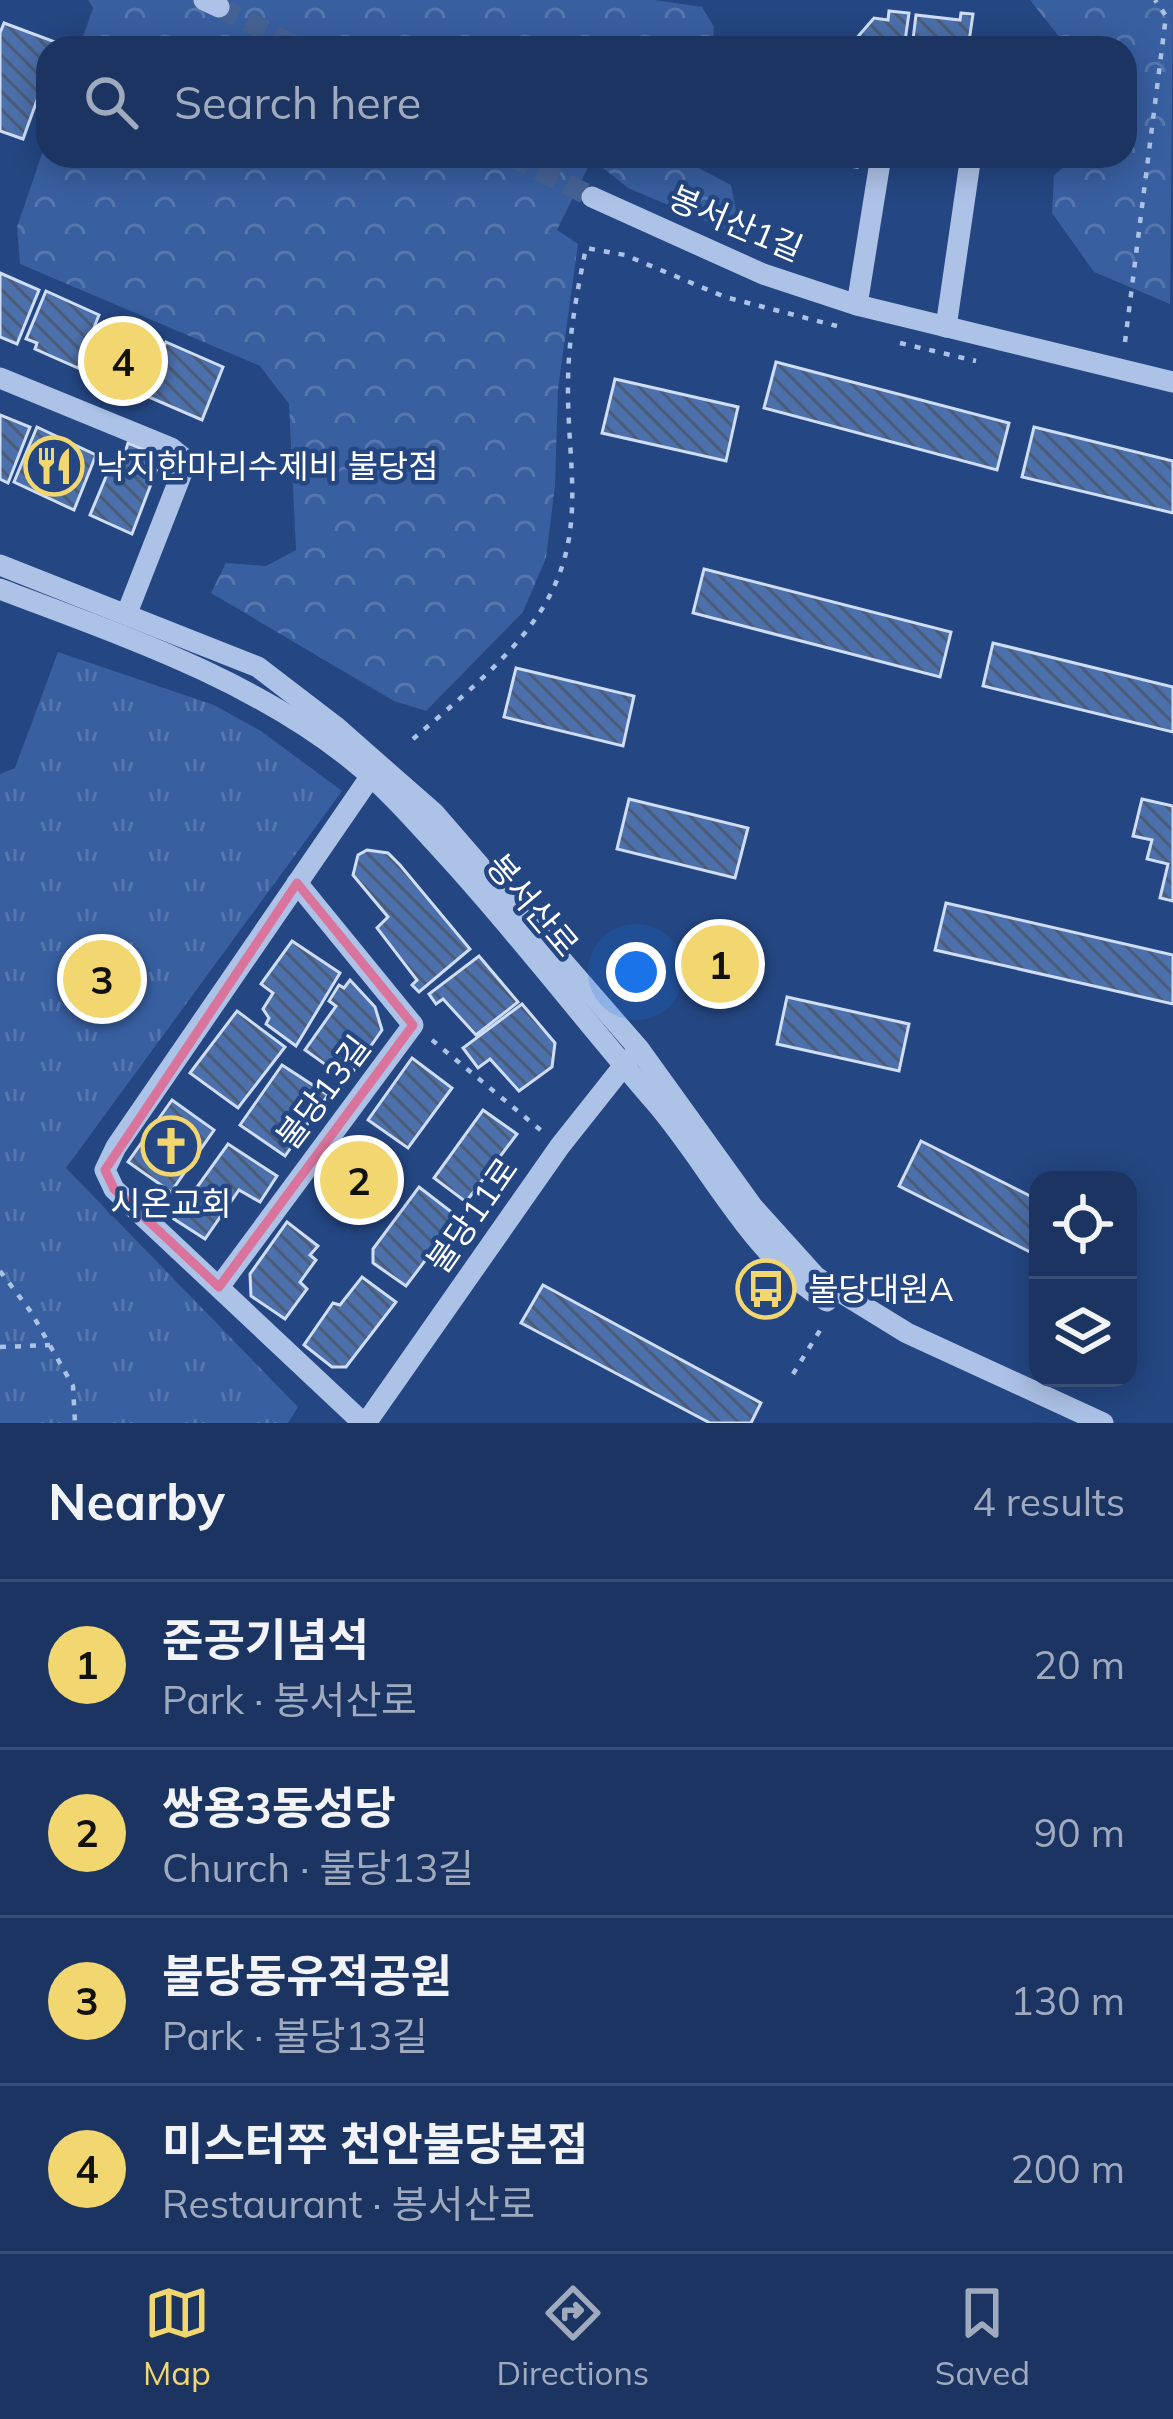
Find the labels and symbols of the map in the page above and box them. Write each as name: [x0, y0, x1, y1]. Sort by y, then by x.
street label: 봉서산1길: [663, 176, 809, 269]
pin: 4: [84, 316, 162, 406]
restaurant icon: 낙지한마리수제비 불당점: [23, 435, 85, 497]
place label: 낙지한마리수제비 불당점: [96, 445, 439, 486]
street label: 봉서산로: [479, 845, 588, 964]
pin: 1: [681, 919, 759, 1009]
pin: 3: [63, 934, 141, 1024]
your location: [606, 942, 666, 1002]
street label: 불당13길: [267, 1027, 378, 1156]
church icon: 시온교회: [140, 1115, 202, 1177]
pin: 2: [320, 1135, 398, 1225]
street label: 불당11로: [417, 1149, 526, 1280]
place label: 시온교회: [110, 1182, 232, 1223]
bus stop icon: 불당대원A: [735, 1258, 797, 1320]
place label: 불당대원A: [808, 1268, 954, 1309]

